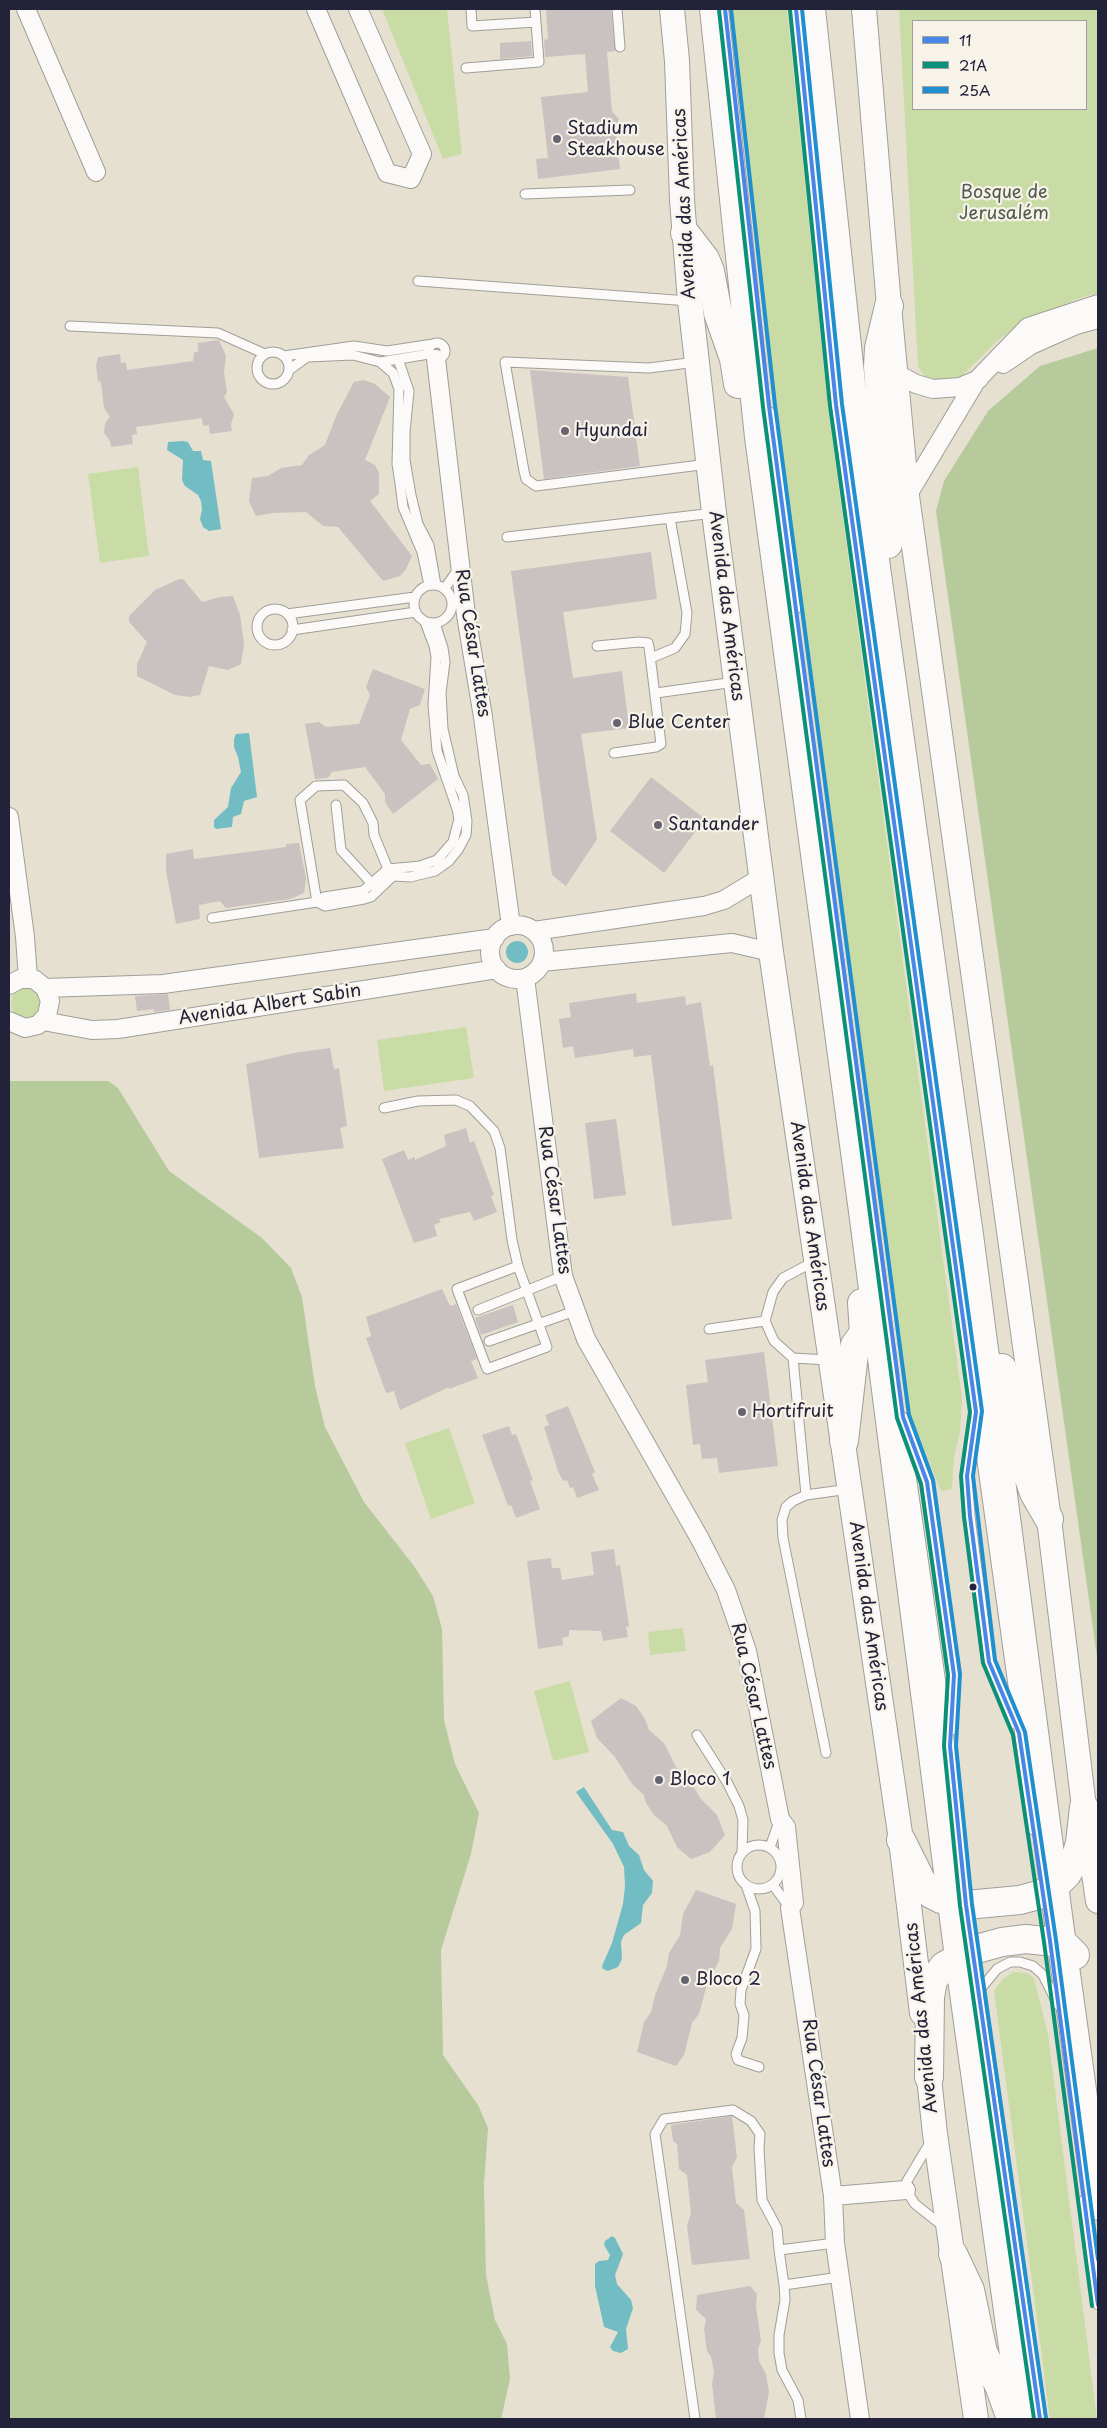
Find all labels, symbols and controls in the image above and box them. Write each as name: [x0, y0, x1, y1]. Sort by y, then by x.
legend: [912, 20, 1087, 110]
text: 11: [959, 28, 972, 51]
text: 21A: [959, 53, 987, 76]
text: 25A: [959, 78, 990, 101]
street label: Avenida das Américas: [669, 108, 701, 300]
place label: Stadium Steakhouse: [567, 118, 665, 160]
marker: Stadium Steakhouse: [551, 133, 563, 145]
park label: Bosque de Jerusalém: [959, 182, 1049, 224]
place label: Hyundai: [575, 420, 648, 442]
marker: Hyundai: [559, 425, 571, 437]
street label: Avenida das Américas: [704, 510, 748, 702]
street label: Rua César Lattes: [450, 567, 494, 719]
place label: Blue Center: [627, 712, 730, 734]
marker: Blue Center: [611, 717, 623, 729]
place label: Santander: [668, 814, 759, 836]
marker: Santander: [652, 819, 664, 831]
street label: Avenida Albert Sabin: [177, 980, 363, 1030]
street label: Avenida das Américas: [785, 1120, 833, 1312]
street label: Rua César Lattes: [533, 1124, 575, 1276]
place label: Hortifruit: [752, 1401, 834, 1423]
marker: Hortifruit: [736, 1406, 748, 1418]
street label: Avenida das Américas: [844, 1520, 892, 1712]
unlabelled marker: [968, 1582, 978, 1592]
street label: Rua César Lattes: [726, 1621, 780, 1771]
place label: Bloco 1: [669, 1769, 730, 1791]
marker: Bloco 1: [653, 1774, 665, 1786]
street label: Avenida das Américas: [901, 1922, 943, 2114]
place label: Bloco 2: [695, 1969, 761, 1991]
marker: Bloco 2: [679, 1974, 691, 1986]
street label: Rua César Lattes: [797, 2017, 839, 2169]

